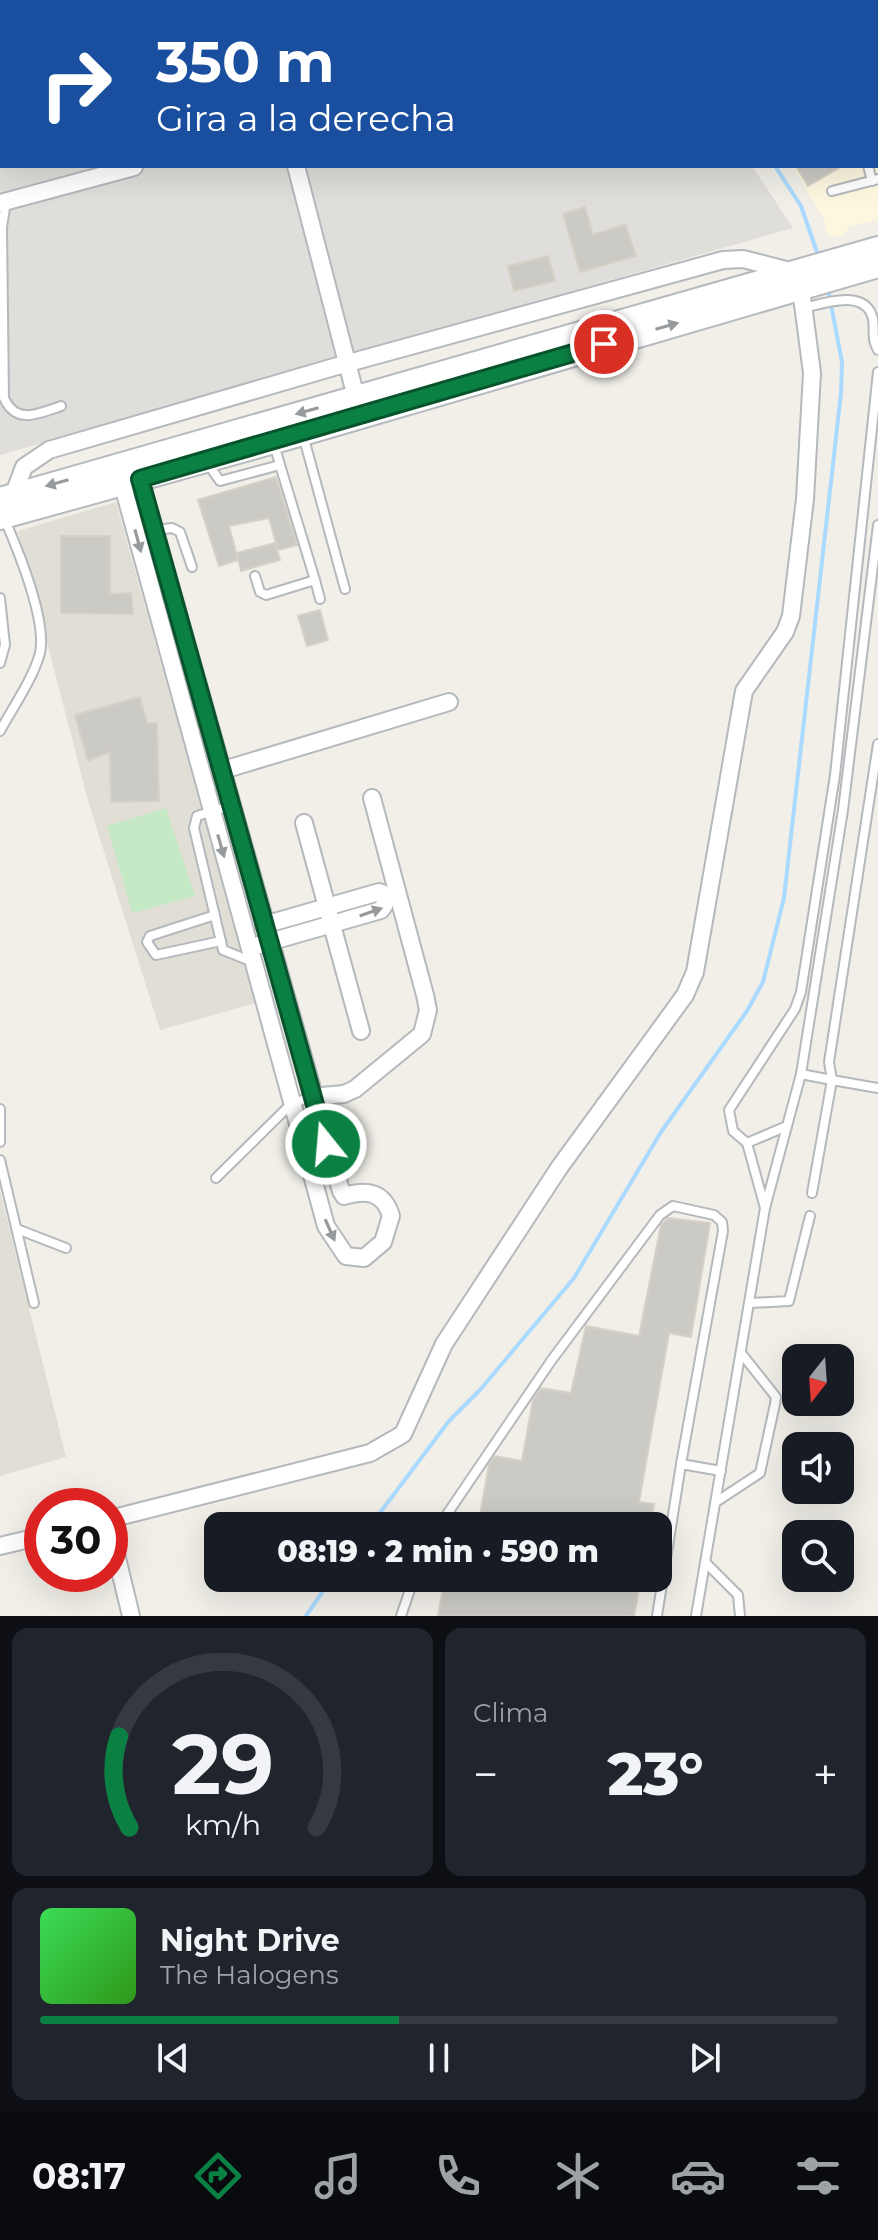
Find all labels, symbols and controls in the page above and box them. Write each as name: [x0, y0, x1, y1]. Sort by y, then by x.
text: 350 m: [156, 28, 335, 96]
icon: right: [24, 32, 128, 136]
text: Gira a la derecha: [156, 96, 456, 140]
pin: [570, 310, 638, 378]
one-way arrow: [655, 319, 679, 332]
icon: arrive: [582, 322, 626, 366]
one-way arrow: [294, 406, 319, 418]
one-way arrow: [44, 477, 68, 490]
one-way arrow: [132, 529, 145, 553]
one-way arrow: [215, 834, 228, 858]
one-way arrow: [359, 905, 383, 918]
position arrow: [284, 1102, 368, 1186]
one-way arrow: [323, 1219, 336, 1242]
north arrow: [782, 1344, 854, 1416]
map controls: [782, 1344, 854, 1592]
button: sound: [782, 1432, 854, 1504]
speed limit sign: 30: [24, 1488, 128, 1592]
button: search: [782, 1520, 854, 1592]
text: 08:19 · 2 min · 590 m: [277, 1533, 599, 1570]
text: Clima: [473, 1697, 548, 1729]
text: 29: [171, 1713, 274, 1815]
text: 23°: [607, 1737, 704, 1810]
text: −: [473, 1747, 498, 1801]
text: +: [813, 1747, 838, 1801]
text: km/h: [184, 1807, 261, 1842]
text: Night Drive: [160, 1922, 340, 1959]
text: The Halogens: [160, 1959, 339, 1991]
icon: previous: [151, 2036, 195, 2080]
icon: pause: [417, 2036, 461, 2080]
icon: next: [683, 2036, 727, 2080]
icon: directions: [190, 2148, 246, 2204]
icon: music: [310, 2148, 366, 2204]
icon: phone: [430, 2148, 486, 2204]
icon: climate: [550, 2148, 606, 2204]
icon: car: [670, 2148, 726, 2204]
icon: filters: [790, 2148, 846, 2204]
text: 08:17: [32, 2154, 126, 2198]

